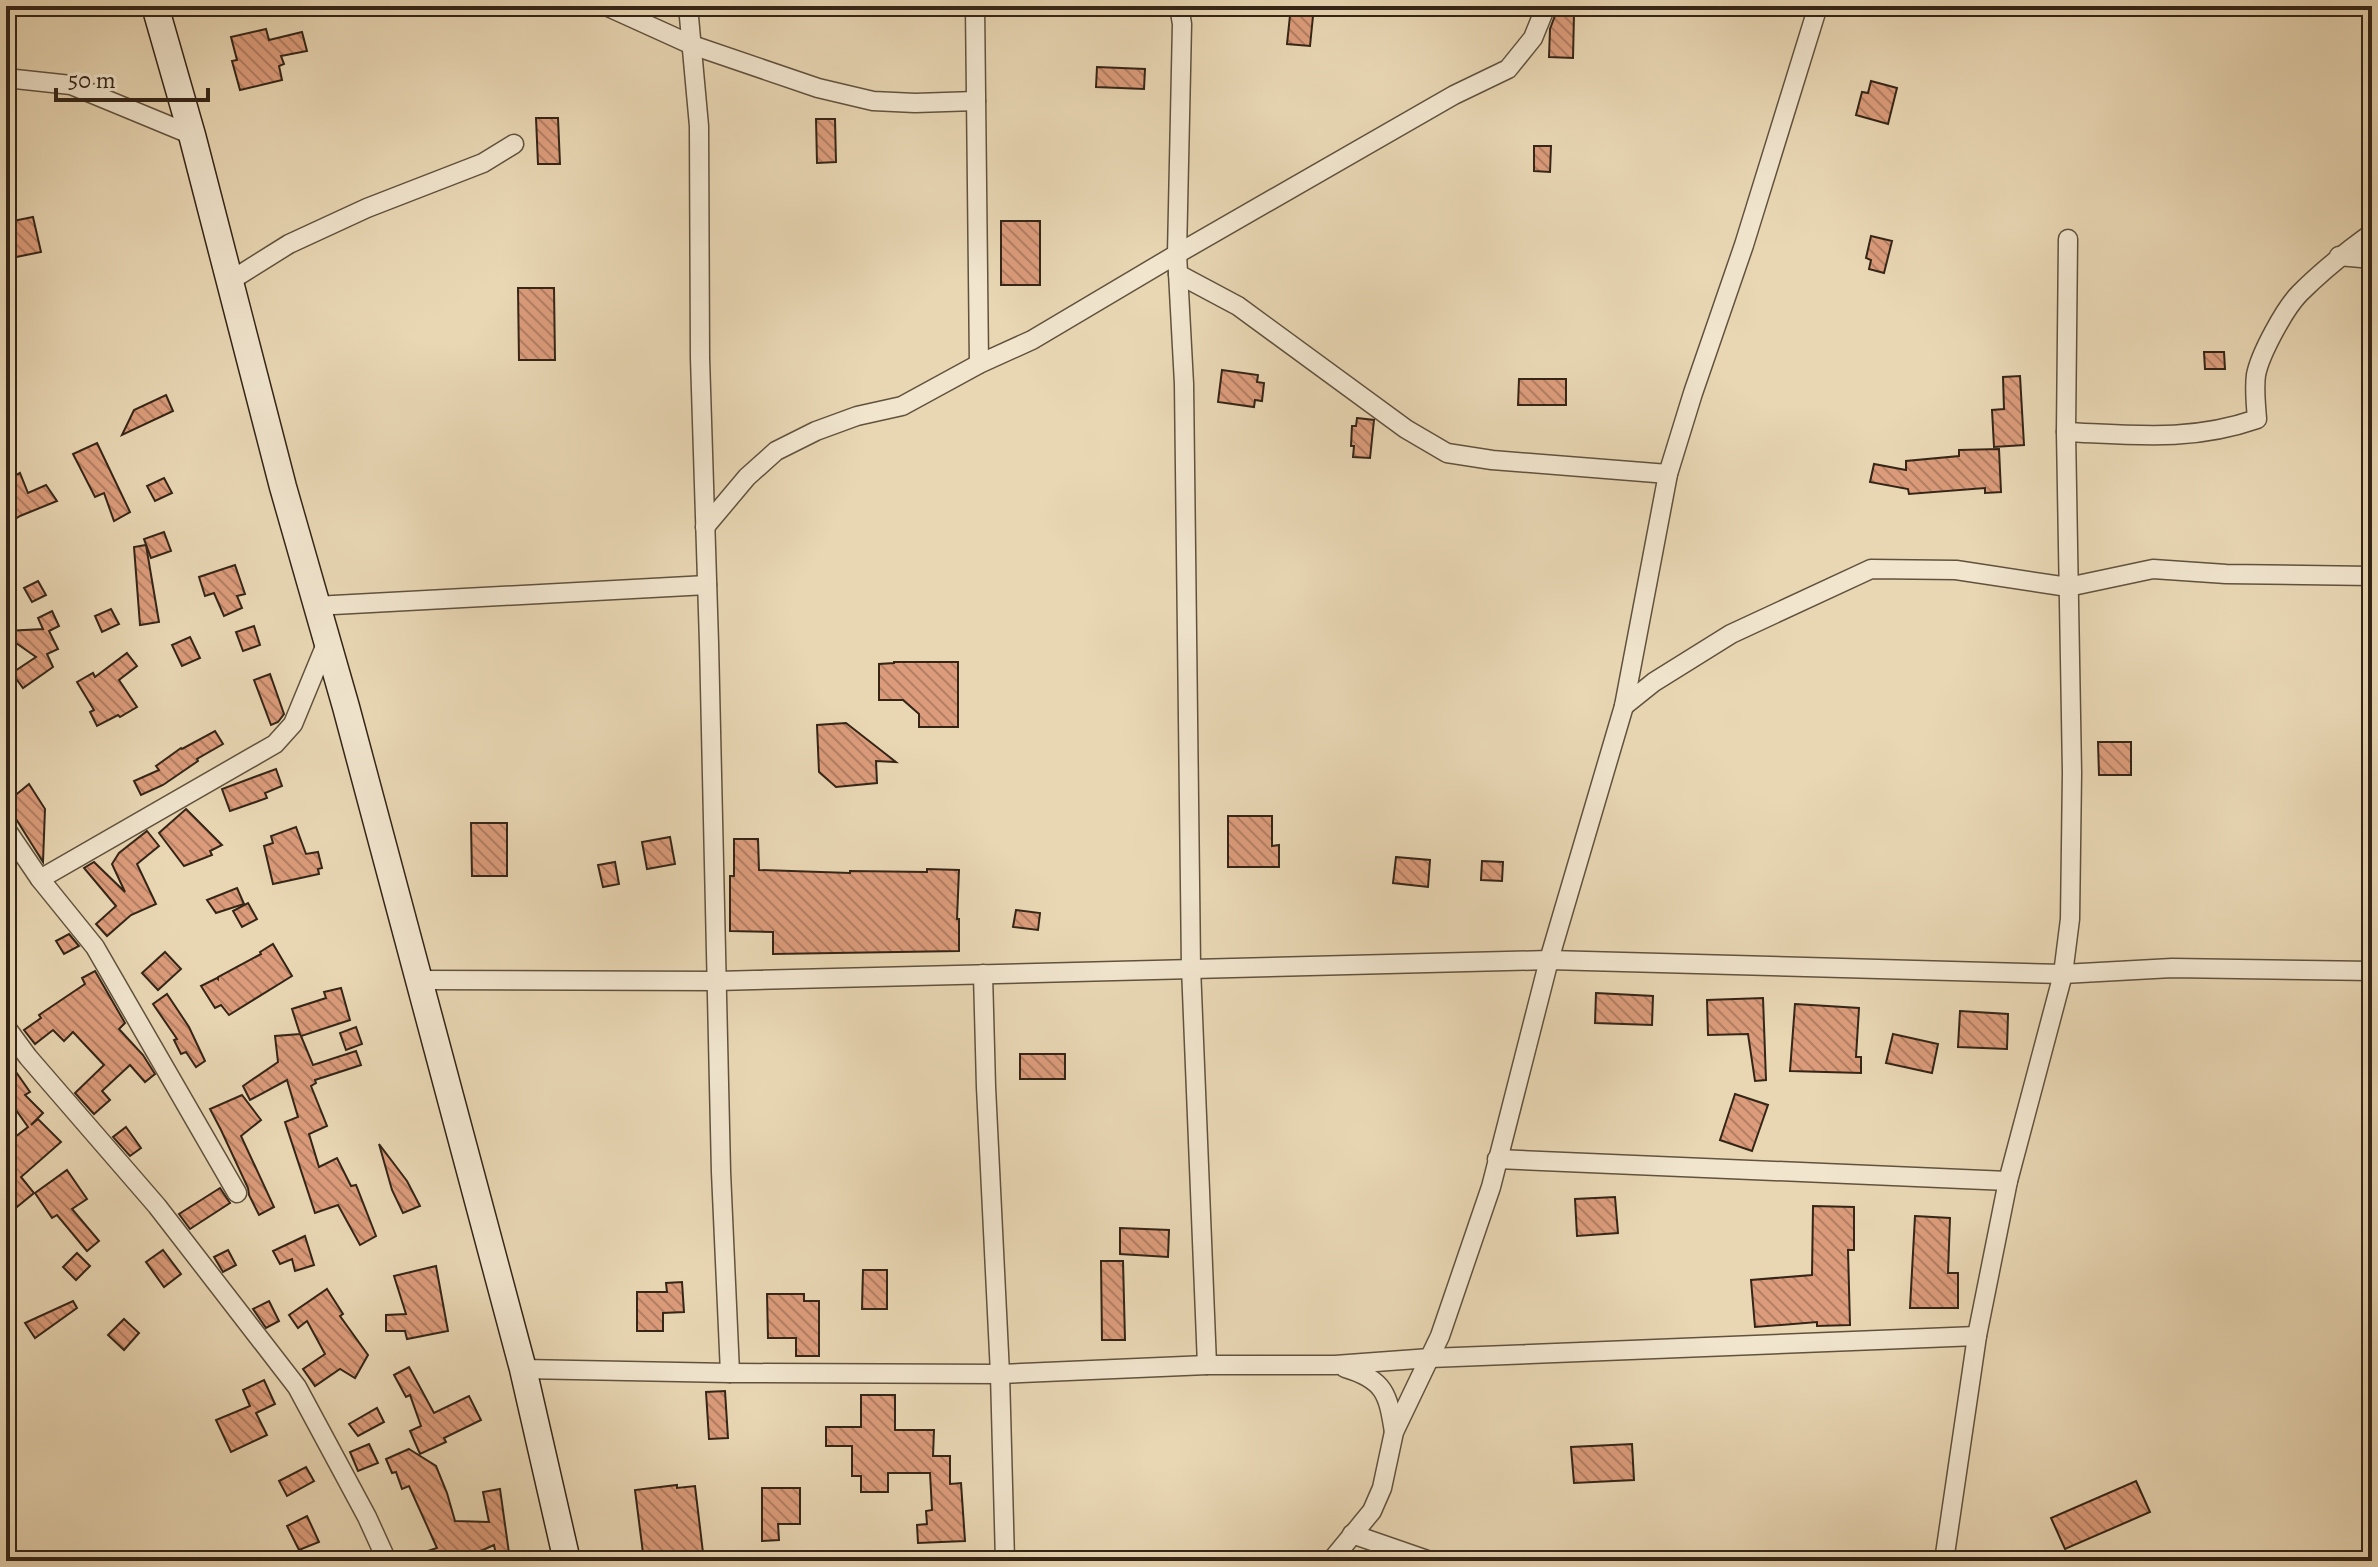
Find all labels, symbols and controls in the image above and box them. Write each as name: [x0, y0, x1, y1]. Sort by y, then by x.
scale bar: [56, 52, 208, 102]
text: 50 m: [68, 64, 116, 96]

